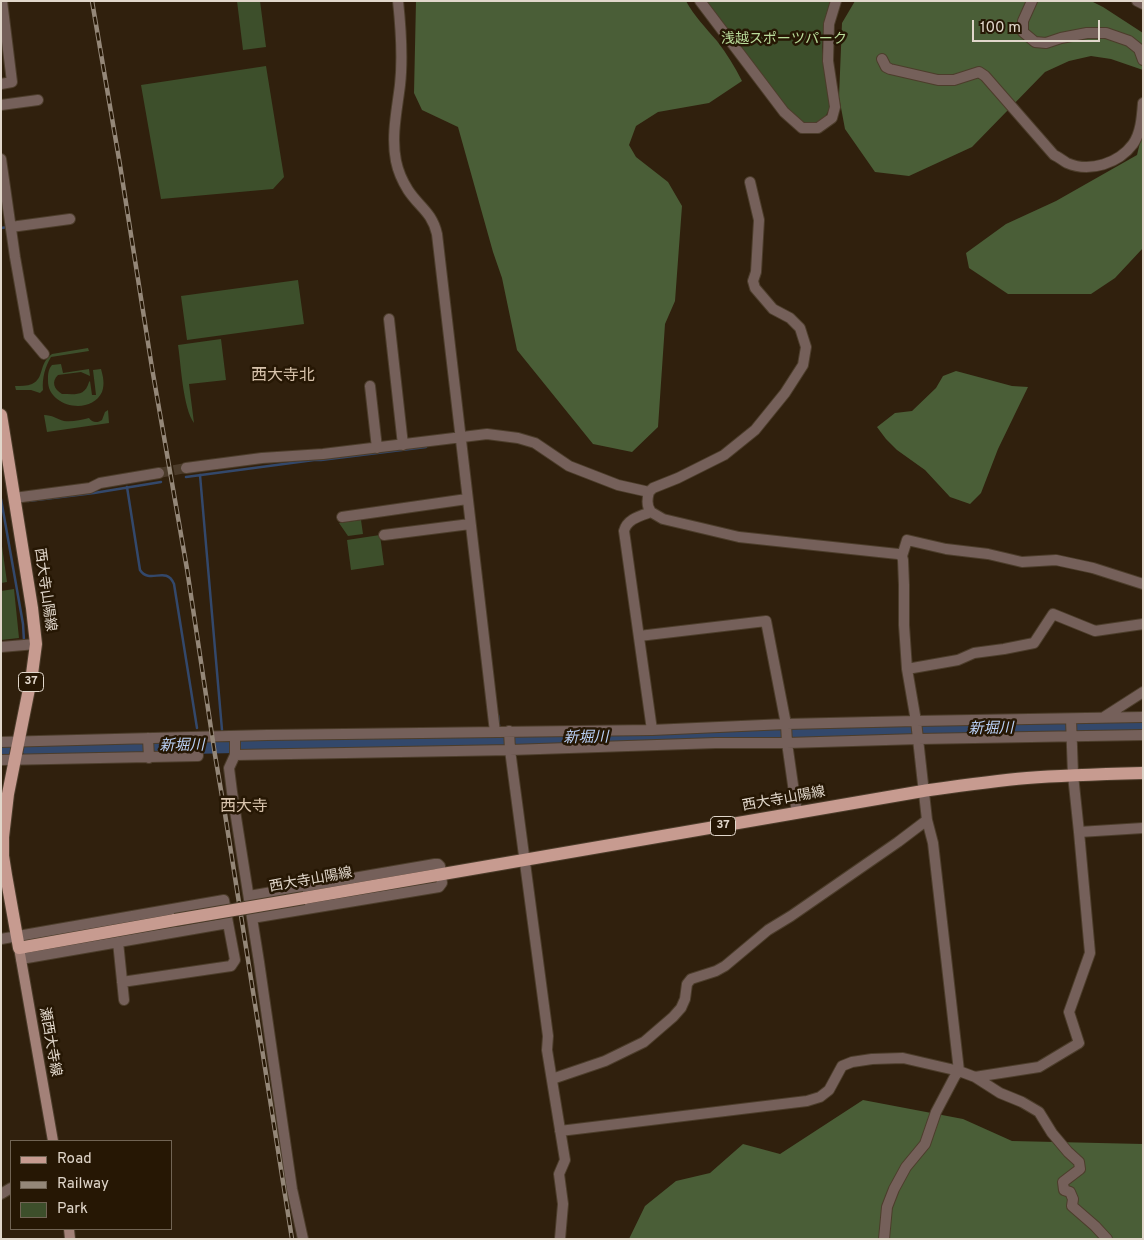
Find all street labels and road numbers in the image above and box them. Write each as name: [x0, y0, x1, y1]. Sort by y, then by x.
street label: 西大寺山陽線: [30, 547, 58, 633]
road number: 37: [18, 672, 44, 692]
street label: 西大寺山陽線: [741, 784, 827, 816]
road number: 37: [710, 816, 736, 836]
street label: 西大寺山陽線: [268, 865, 354, 897]
street label: 瀬西大寺線: [35, 1006, 63, 1078]

